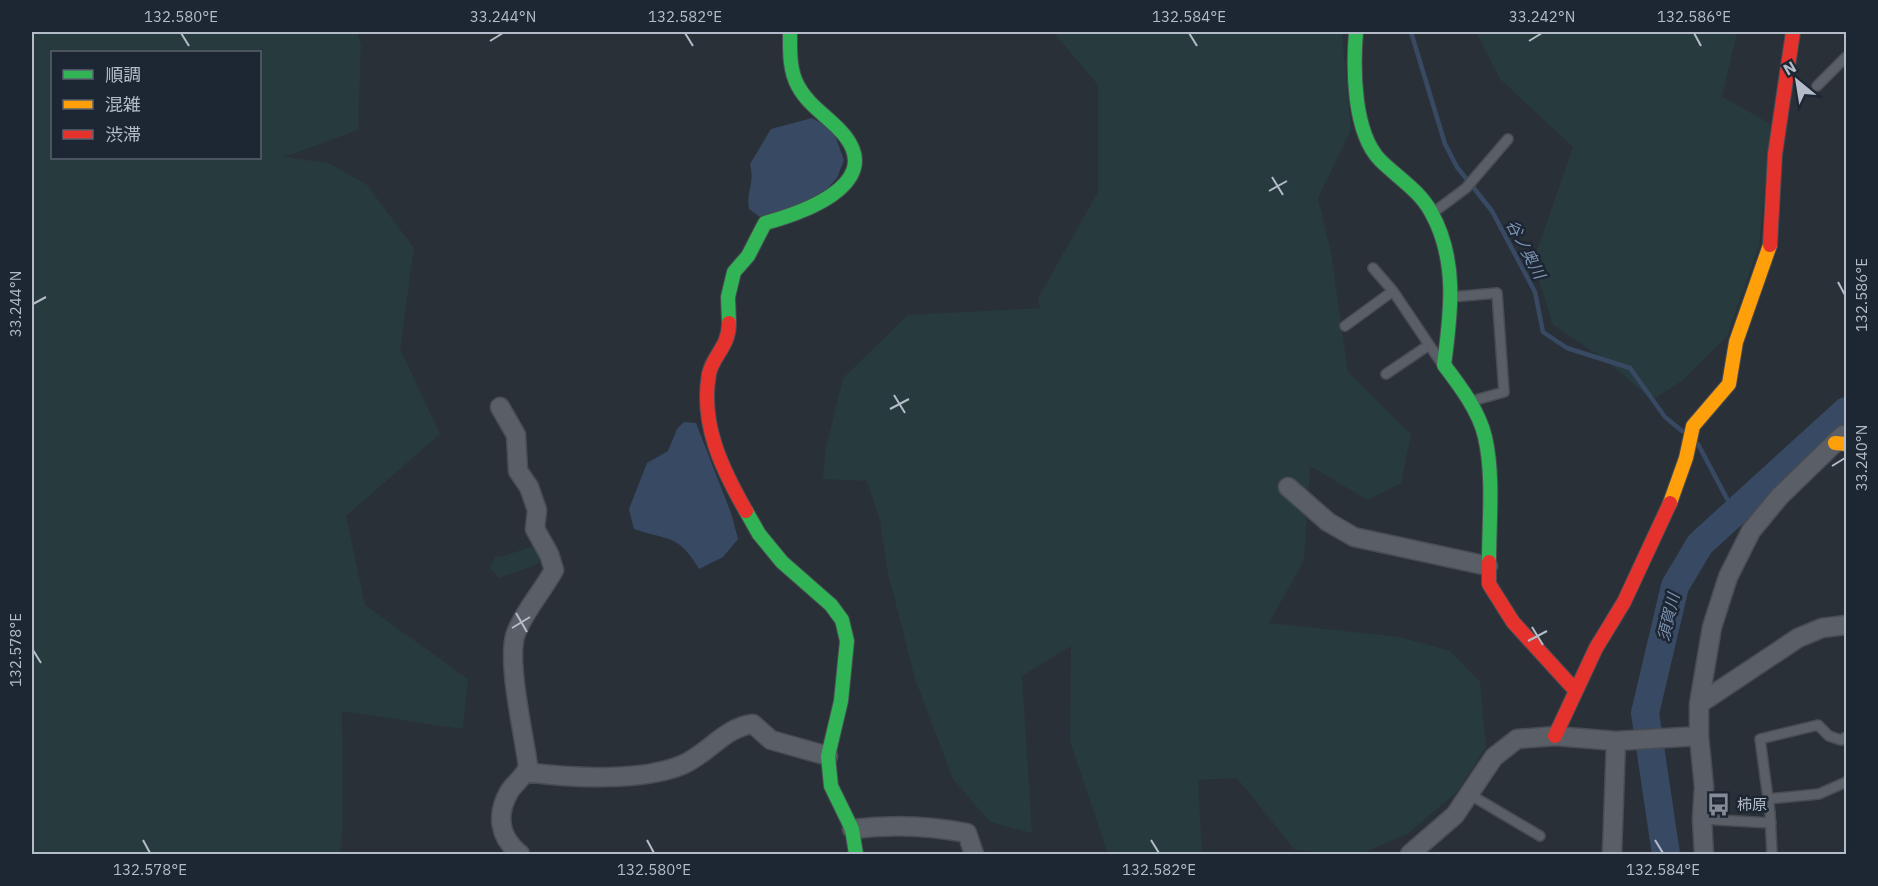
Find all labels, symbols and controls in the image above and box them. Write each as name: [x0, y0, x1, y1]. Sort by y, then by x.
text: 132.580°E: [144, 7, 218, 26]
text: 33.244°N: [470, 7, 536, 26]
text: 132.582°E: [648, 7, 722, 26]
text: 132.584°E: [1152, 7, 1226, 26]
text: 33.242°N: [1509, 7, 1575, 26]
text: 132.586°E: [1657, 7, 1731, 26]
legend: [51, 51, 261, 159]
north arrow: [1767, 51, 1827, 111]
text: N: [1779, 56, 1800, 80]
text: 順調: [105, 63, 141, 86]
text: 混雑: [105, 93, 141, 116]
text: 渋滞: [105, 123, 141, 146]
water label: 谷ノ奥川: [1502, 216, 1551, 284]
text: 132.586°E: [1852, 258, 1871, 332]
text: 33.244°N: [6, 271, 25, 337]
text: 33.240°N: [1852, 425, 1871, 491]
water label: 須賀川: [1653, 589, 1684, 643]
text: 132.578°E: [6, 613, 25, 687]
bus stop icon: 柿原: [1706, 792, 1732, 818]
place label: 柿原: [1737, 795, 1767, 814]
text: 132.578°E: [113, 860, 187, 879]
text: 132.580°E: [617, 860, 691, 879]
text: 132.582°E: [1122, 860, 1196, 879]
text: 132.584°E: [1626, 860, 1700, 879]

